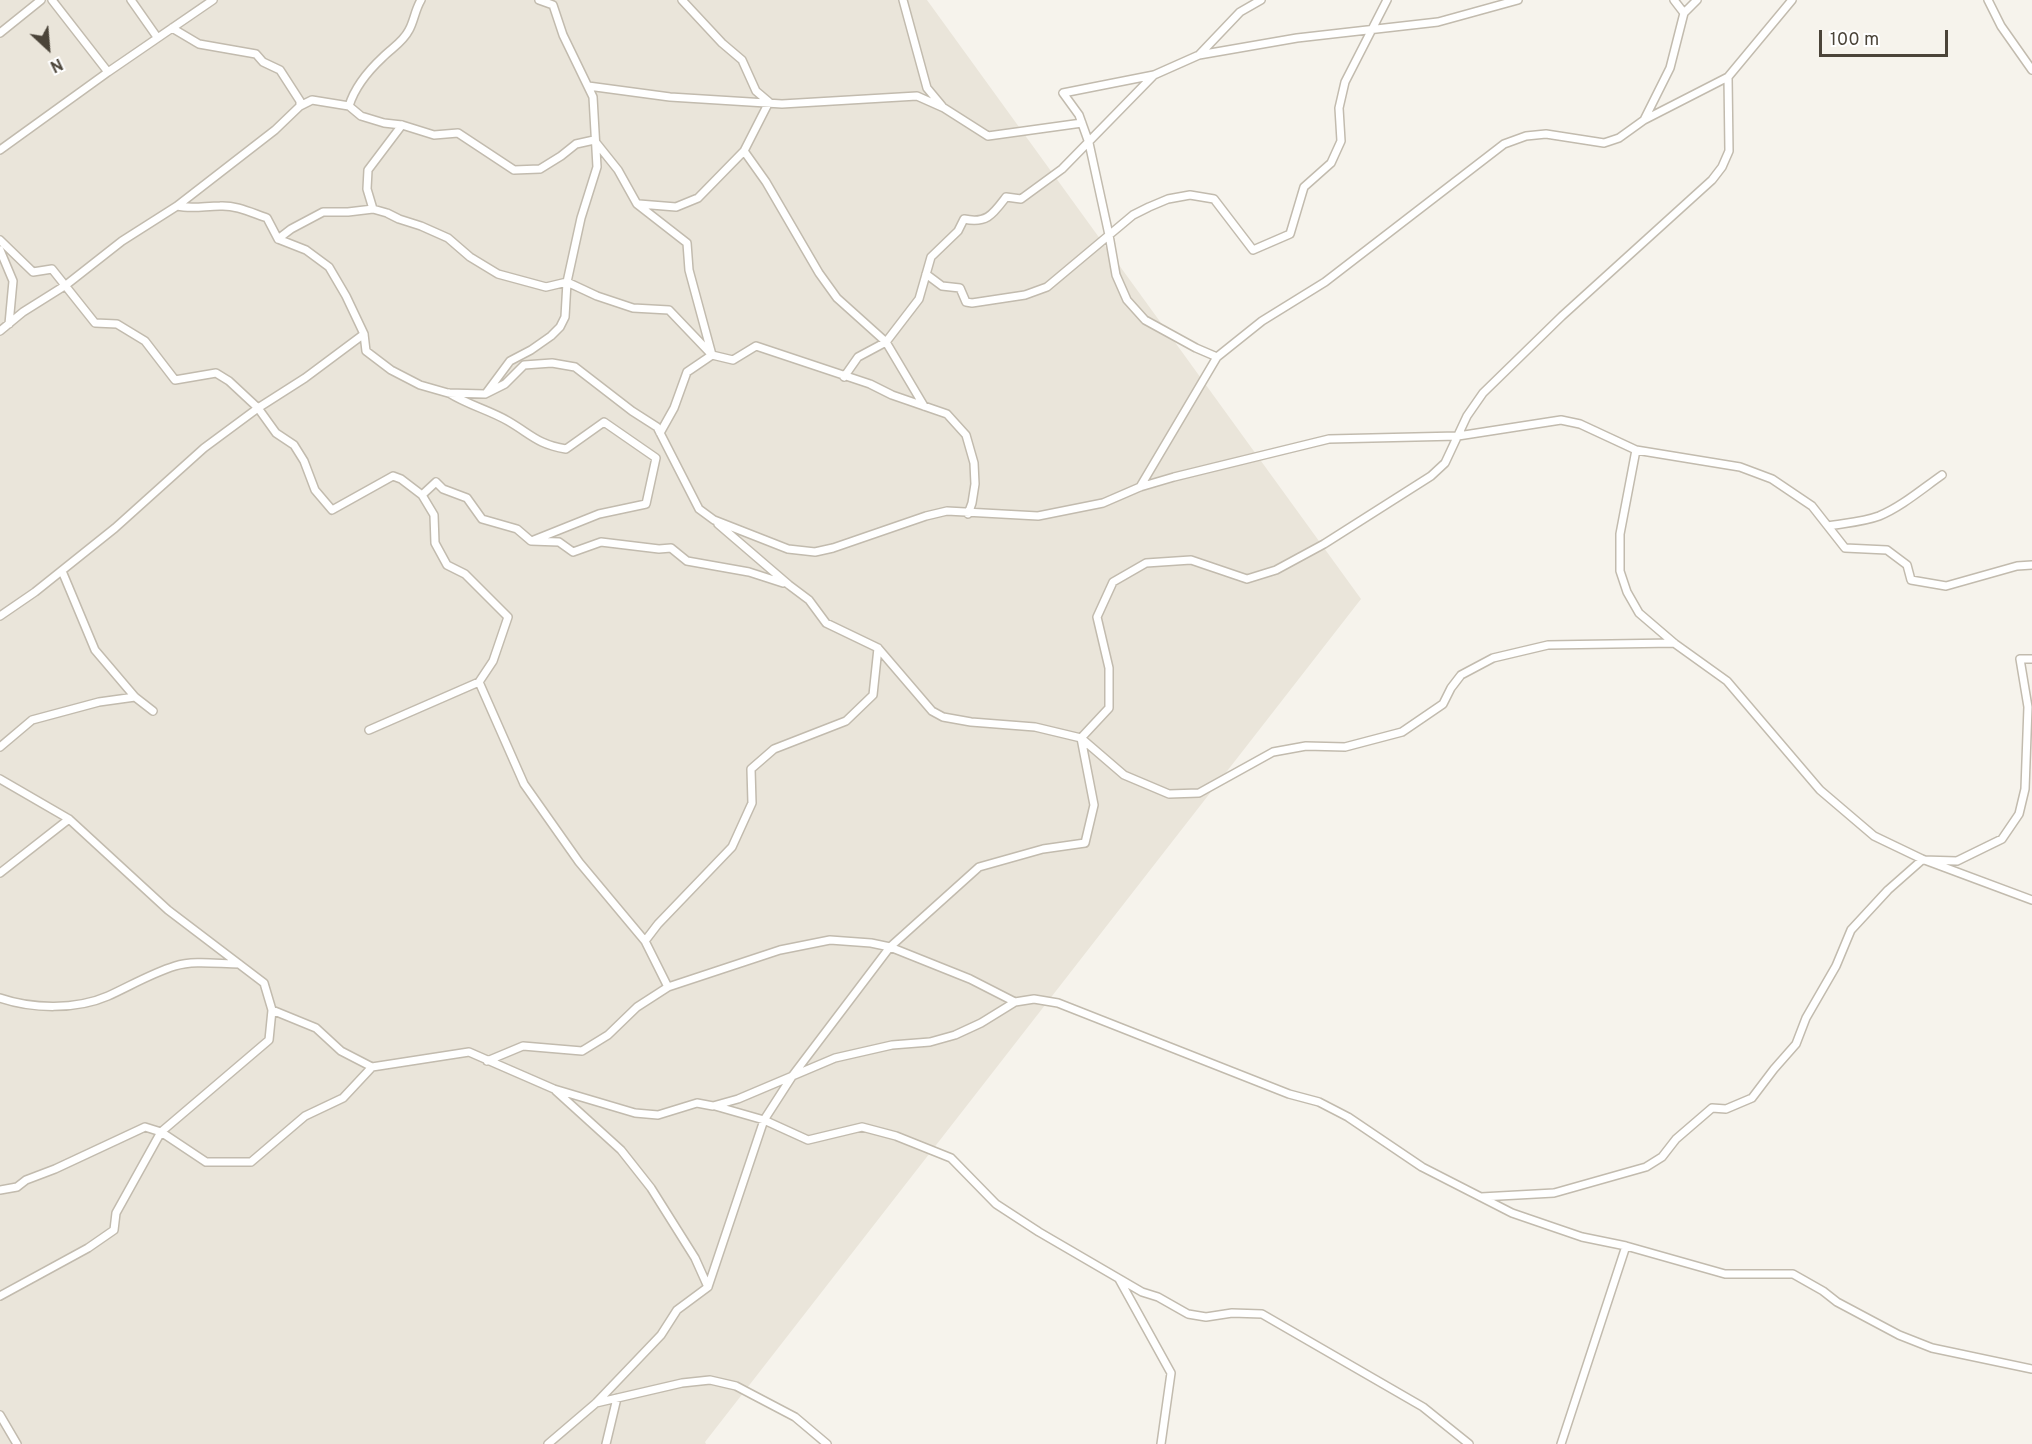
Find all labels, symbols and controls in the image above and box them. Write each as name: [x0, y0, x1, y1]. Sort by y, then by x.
north arrow: [18, 18, 78, 78]
scale bar: [1822, 18, 1951, 56]
text: 100 m: [1830, 29, 1879, 52]
text: N: [46, 53, 65, 76]

